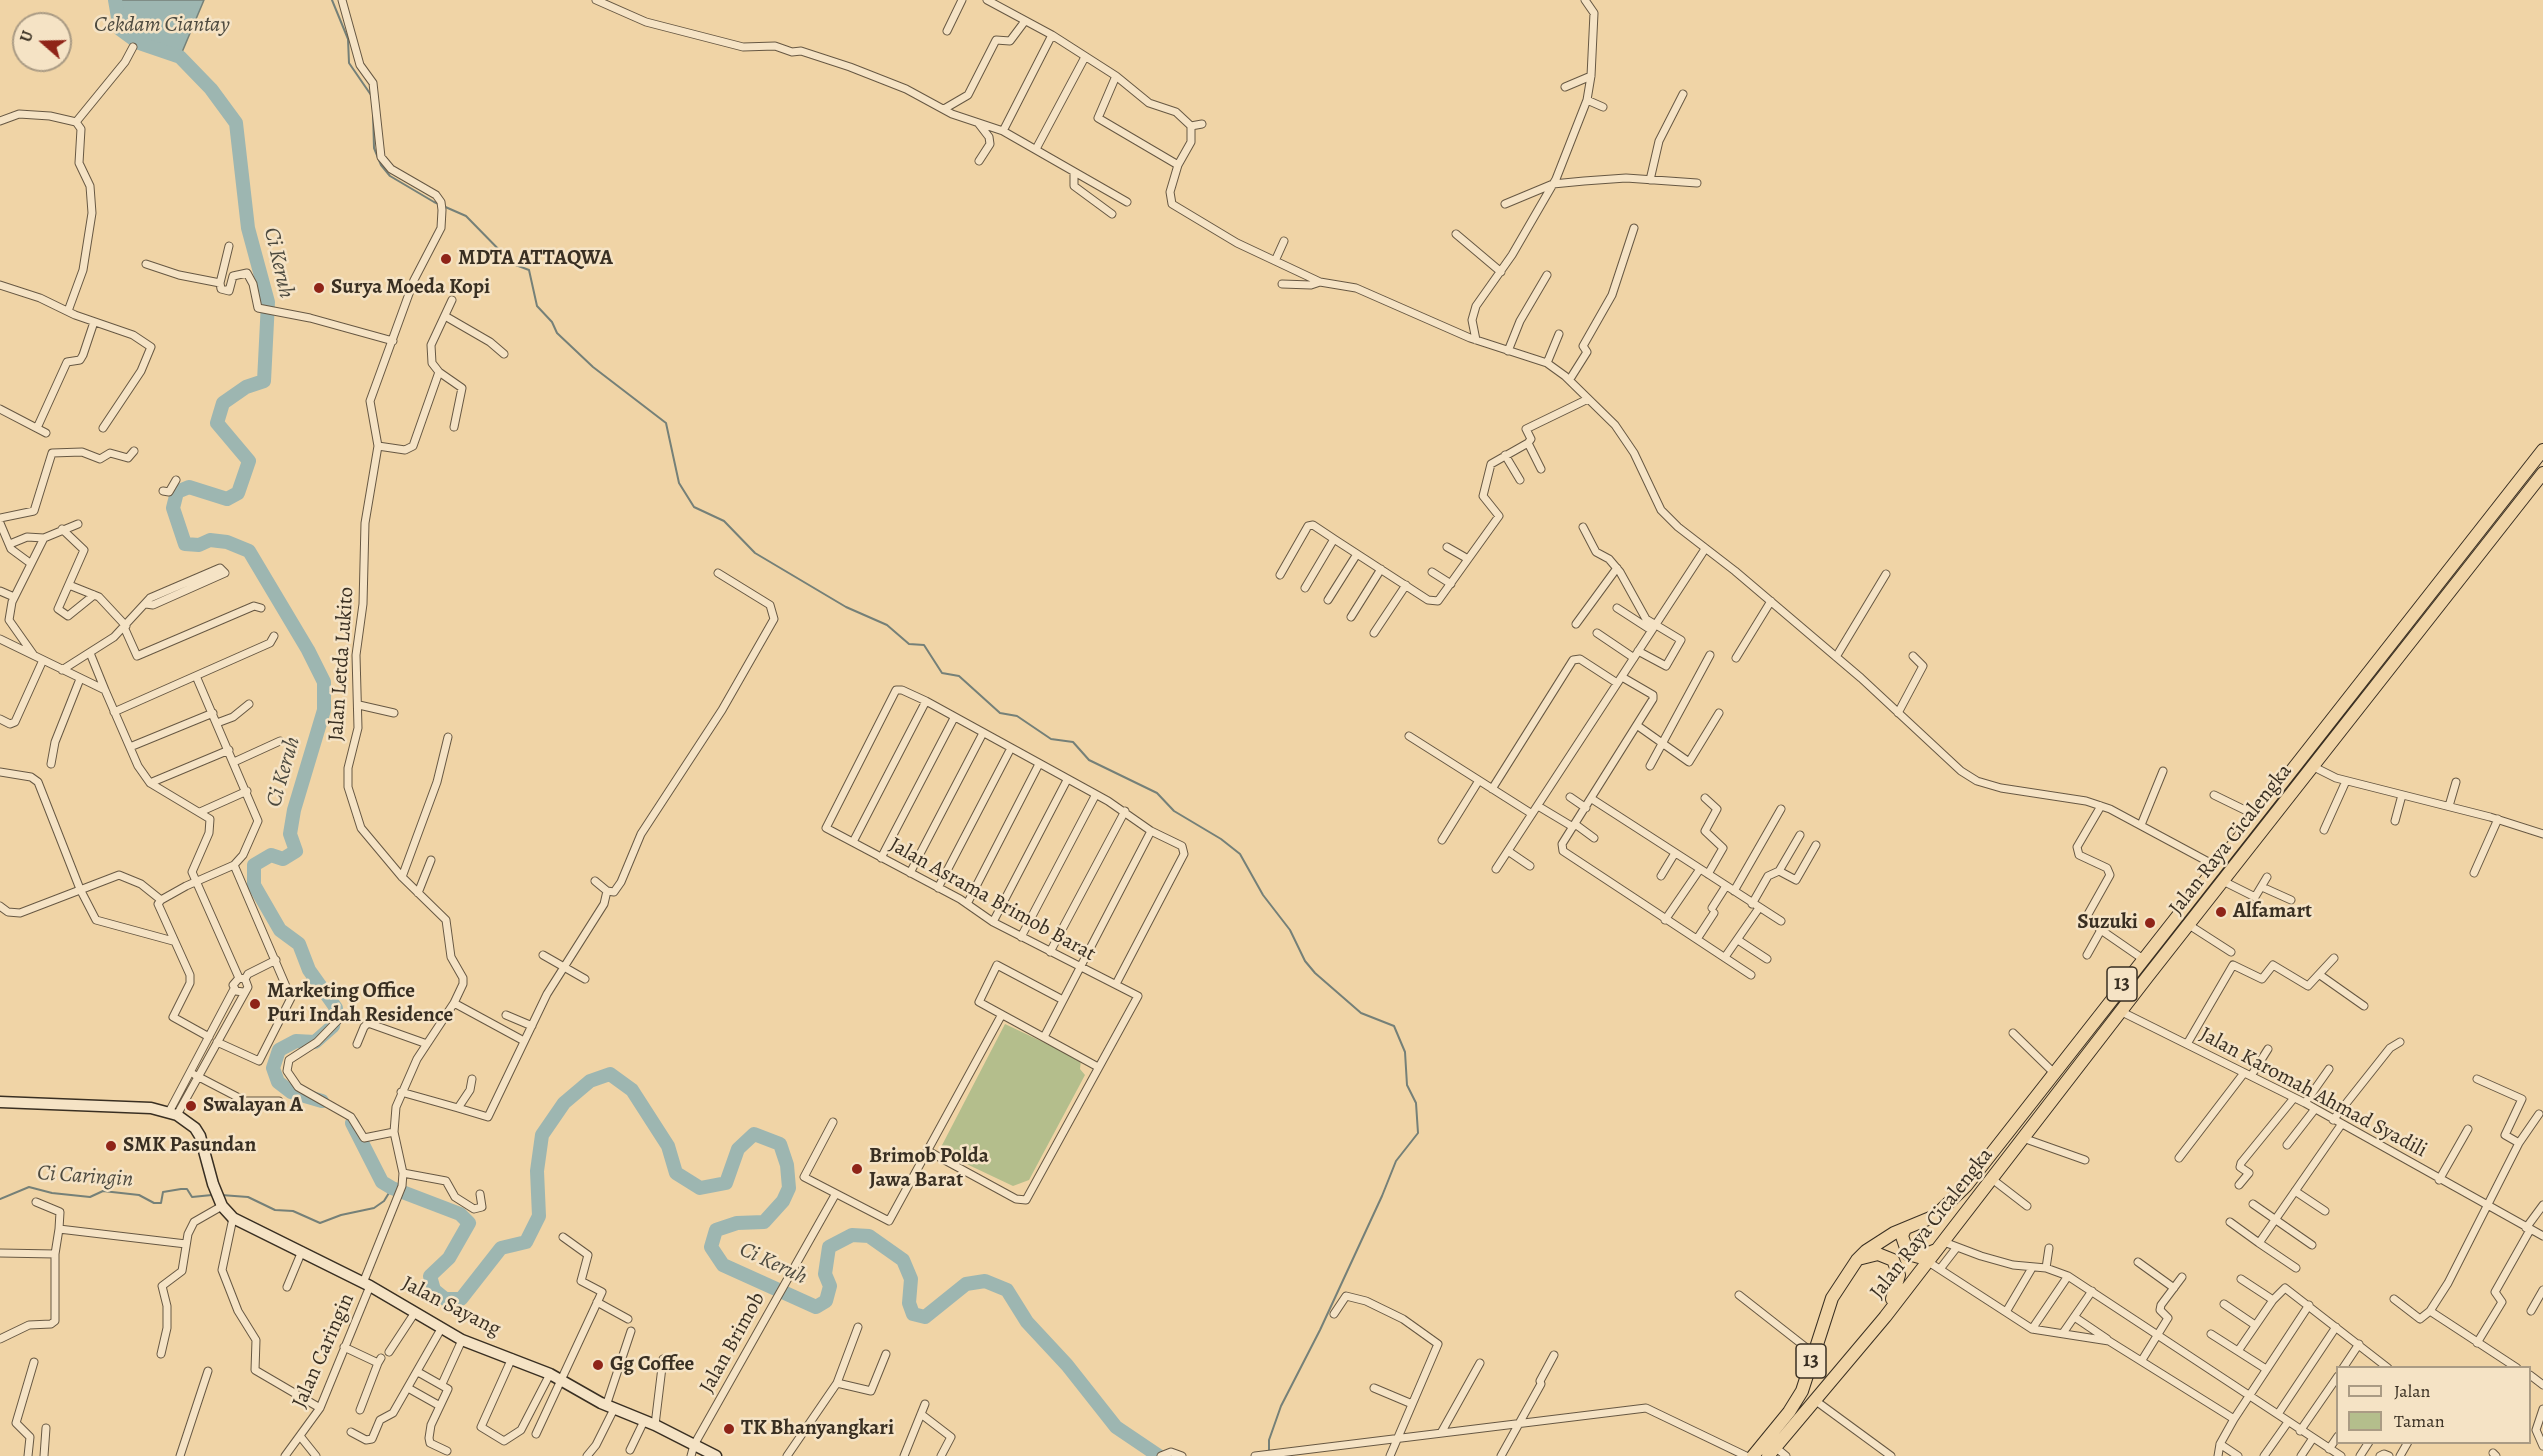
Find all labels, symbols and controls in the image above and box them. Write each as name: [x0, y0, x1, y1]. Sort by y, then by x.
north arrow: [12, 12, 72, 72]
water label: Cekdam Ciantay: [94, 13, 230, 39]
text: U: [15, 28, 39, 45]
water label: Ci Keruh: [257, 225, 299, 301]
place label: MDTA ATTAQWA: [458, 246, 613, 272]
marker: MDTA ATTAQWA: [439, 252, 453, 266]
place label: Surya Moeda Kopi: [331, 275, 490, 301]
marker: Surya Moeda Kopi: [312, 281, 326, 295]
street label: Jalan Letda Lukito: [324, 586, 360, 742]
water label: Ci Keruh: [261, 734, 307, 810]
street label: Jalan Raya Cicalengka: [2164, 759, 2298, 921]
street label: Jalan Asrama Brimob Barat: [884, 833, 1100, 967]
place label: Alfamart: [2233, 899, 2312, 925]
marker: Alfamart: [2214, 905, 2228, 919]
place label: Suzuki: [2077, 910, 2138, 936]
marker: Suzuki: [2143, 916, 2157, 930]
road number: 13: [2107, 967, 2137, 1001]
place label: Marketing Office Puri Indah Residence: [267, 979, 453, 1029]
marker: Marketing Office Puri Indah Residence: [248, 997, 262, 1011]
street label: Jalan Karomah Ahmad Syadili: [2195, 1022, 2431, 1164]
place label: Swalayan A: [203, 1093, 303, 1119]
marker: Swalayan A: [184, 1099, 198, 1113]
place label: SMK Pasundan: [123, 1133, 256, 1159]
marker: SMK Pasundan: [104, 1139, 118, 1153]
street label: Jalan Raya Cicalengka: [1865, 1143, 1999, 1305]
place label: Brimob Polda Jawa Barat: [869, 1144, 989, 1194]
water label: Ci Caringin: [36, 1160, 134, 1194]
marker: Brimob Polda Jawa Barat: [850, 1162, 864, 1176]
water label: Ci Keruh: [735, 1237, 811, 1291]
street label: Jalan Sayang: [397, 1271, 505, 1343]
street label: Jalan Brimob: [695, 1288, 771, 1398]
street label: Jalan Caringin: [287, 1290, 361, 1412]
road number: 13: [1796, 1344, 1826, 1378]
place label: Gg Coffee: [610, 1352, 694, 1378]
marker: Gg Coffee: [591, 1358, 605, 1372]
legend: [2336, 1366, 2531, 1444]
text: Jalan: [2394, 1379, 2430, 1403]
text: Taman: [2394, 1409, 2445, 1433]
place label: TK Bhanyangkari: [741, 1416, 894, 1442]
marker: TK Bhanyangkari: [722, 1422, 736, 1436]

